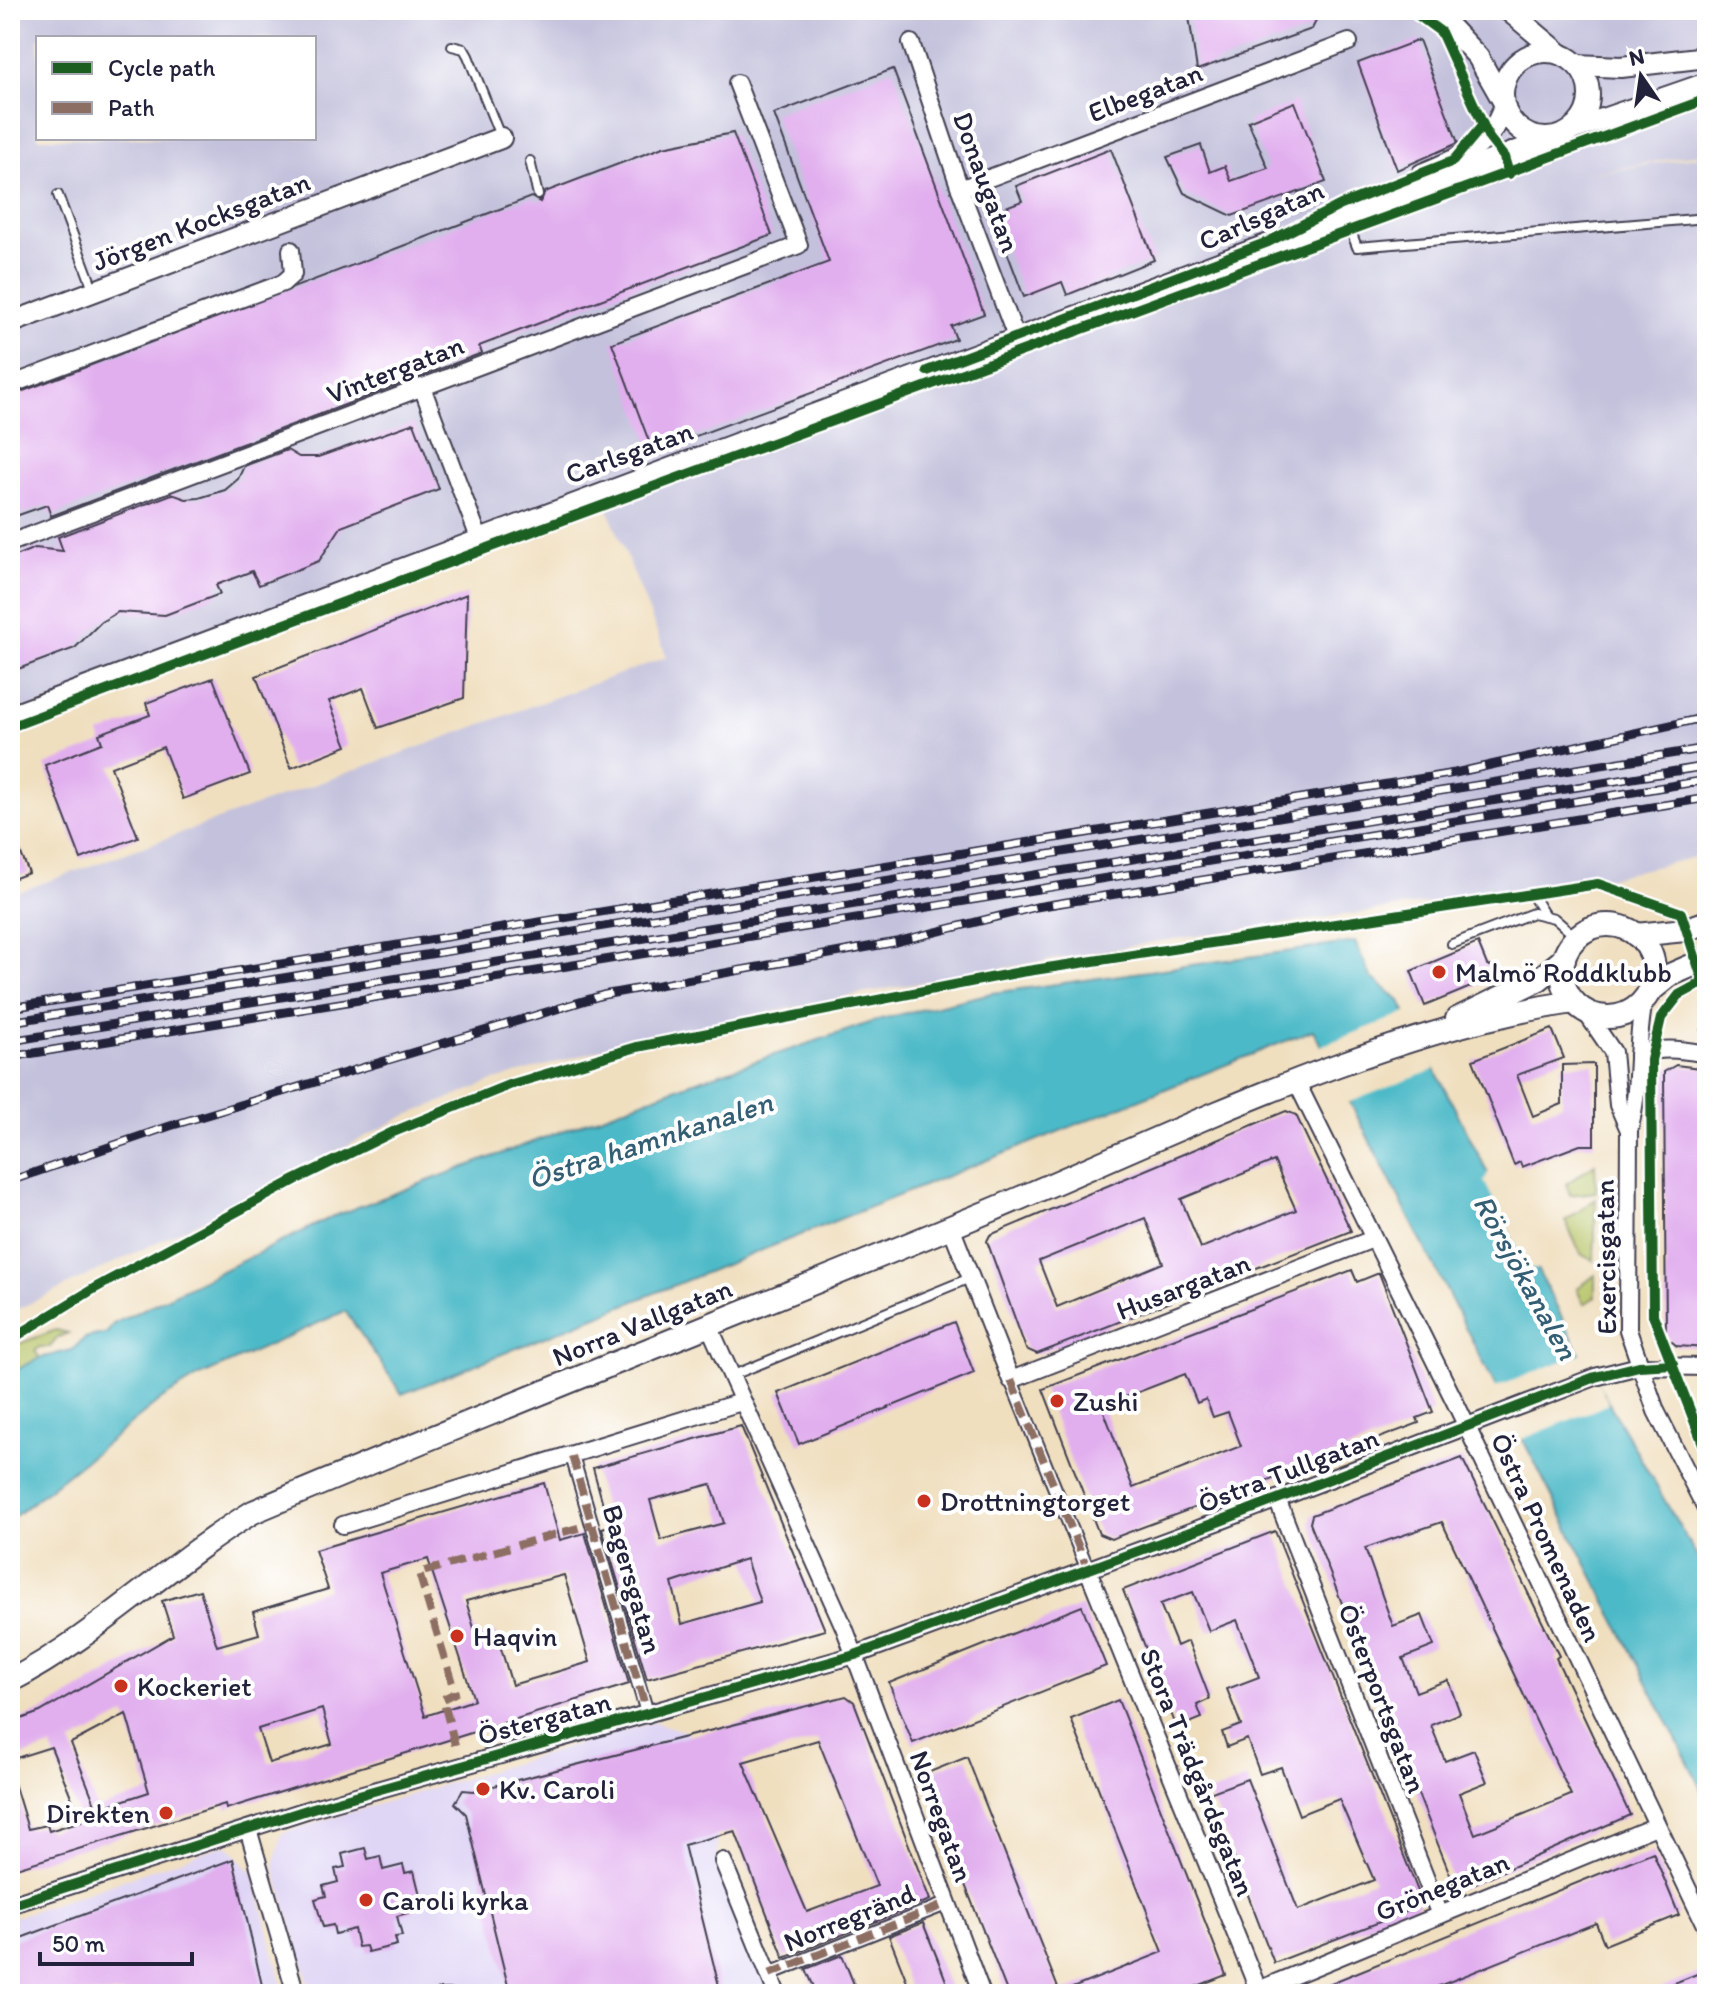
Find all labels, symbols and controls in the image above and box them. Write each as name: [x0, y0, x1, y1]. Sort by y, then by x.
legend: [36, 36, 316, 140]
north arrow: [1601, 36, 1681, 116]
text: N: [1626, 42, 1647, 72]
text: Cycle path: [108, 53, 215, 82]
street label: Elbegatan: [1083, 55, 1207, 129]
text: Path: [108, 93, 155, 122]
street label: Donaugatan: [946, 107, 1028, 257]
street label: Jörgen Kocksgatan: [87, 164, 315, 278]
street label: Carlsgatan: [1193, 172, 1329, 258]
street label: Vintergatan: [322, 327, 469, 411]
street label: Carlsgatan: [561, 413, 698, 491]
place label: Malmö Roddklubb: [1455, 955, 1672, 989]
marker: Malmö Roddklubb: [1430, 963, 1448, 981]
water label: Östra hamnkanalen: [523, 1083, 777, 1197]
street label: Exercisgatan: [1587, 1179, 1623, 1335]
water label: Rörsjökanalen: [1465, 1188, 1587, 1366]
street label: Husargatan: [1111, 1245, 1255, 1327]
street label: Norra Vallgatan: [547, 1270, 737, 1373]
place label: Zushi: [1073, 1384, 1138, 1418]
marker: Zushi: [1048, 1392, 1066, 1410]
street label: Östra Tullgatan: [1193, 1420, 1383, 1520]
street label: Östra Promenaden: [1484, 1427, 1610, 1647]
place label: Drottningtorget: [940, 1484, 1130, 1518]
marker: Drottningtorget: [915, 1492, 933, 1510]
street label: Bagersgatan: [596, 1501, 671, 1657]
street label: Österportsgatan: [1331, 1599, 1435, 1798]
place label: Haqvin: [473, 1619, 557, 1653]
marker: Haqvin: [448, 1627, 466, 1645]
street label: Stora Trädgårdsgatan: [1133, 1643, 1263, 1901]
place label: Kockeriet: [137, 1669, 252, 1703]
marker: Kockeriet: [112, 1677, 130, 1695]
street label: Östergatan: [474, 1684, 615, 1752]
street label: Norregatan: [903, 1746, 981, 1886]
place label: Kv. Caroli: [499, 1772, 615, 1806]
marker: Kv. Caroli: [474, 1780, 492, 1798]
place label: Direkten: [46, 1796, 150, 1830]
marker: Direkten: [157, 1804, 175, 1822]
street label: Grönegatan: [1370, 1844, 1514, 1928]
street label: Norregränd: [778, 1875, 920, 1959]
place label: Caroli kyrka: [382, 1883, 529, 1917]
marker: Caroli kyrka: [357, 1891, 375, 1909]
scale bar: [40, 1916, 192, 1966]
text: 50 m: [52, 1929, 105, 1958]

